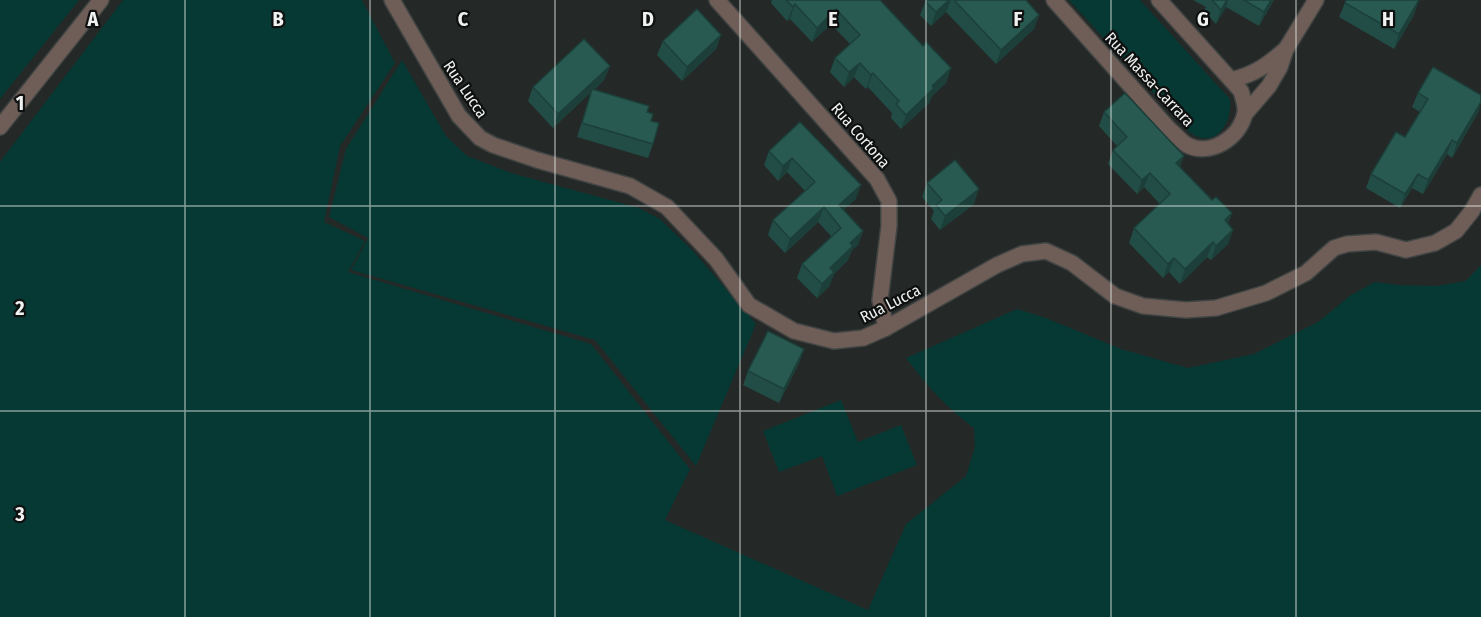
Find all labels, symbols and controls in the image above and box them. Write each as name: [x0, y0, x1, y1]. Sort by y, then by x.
text: A: [87, 7, 100, 31]
text: B: [272, 7, 284, 31]
text: C: [458, 7, 469, 31]
text: D: [642, 7, 654, 31]
text: E: [828, 7, 838, 31]
text: F: [1014, 7, 1023, 31]
text: G: [1197, 7, 1209, 31]
text: H: [1382, 7, 1394, 31]
street label: Rua Massa-Carrara: [1101, 28, 1198, 131]
street label: Rua Lucca: [440, 57, 492, 122]
text: 1: [16, 91, 24, 115]
street label: Rua Cortona: [827, 99, 894, 172]
street label: Rua Lucca: [857, 280, 924, 327]
text: 2: [14, 296, 25, 320]
text: 3: [14, 502, 25, 526]

